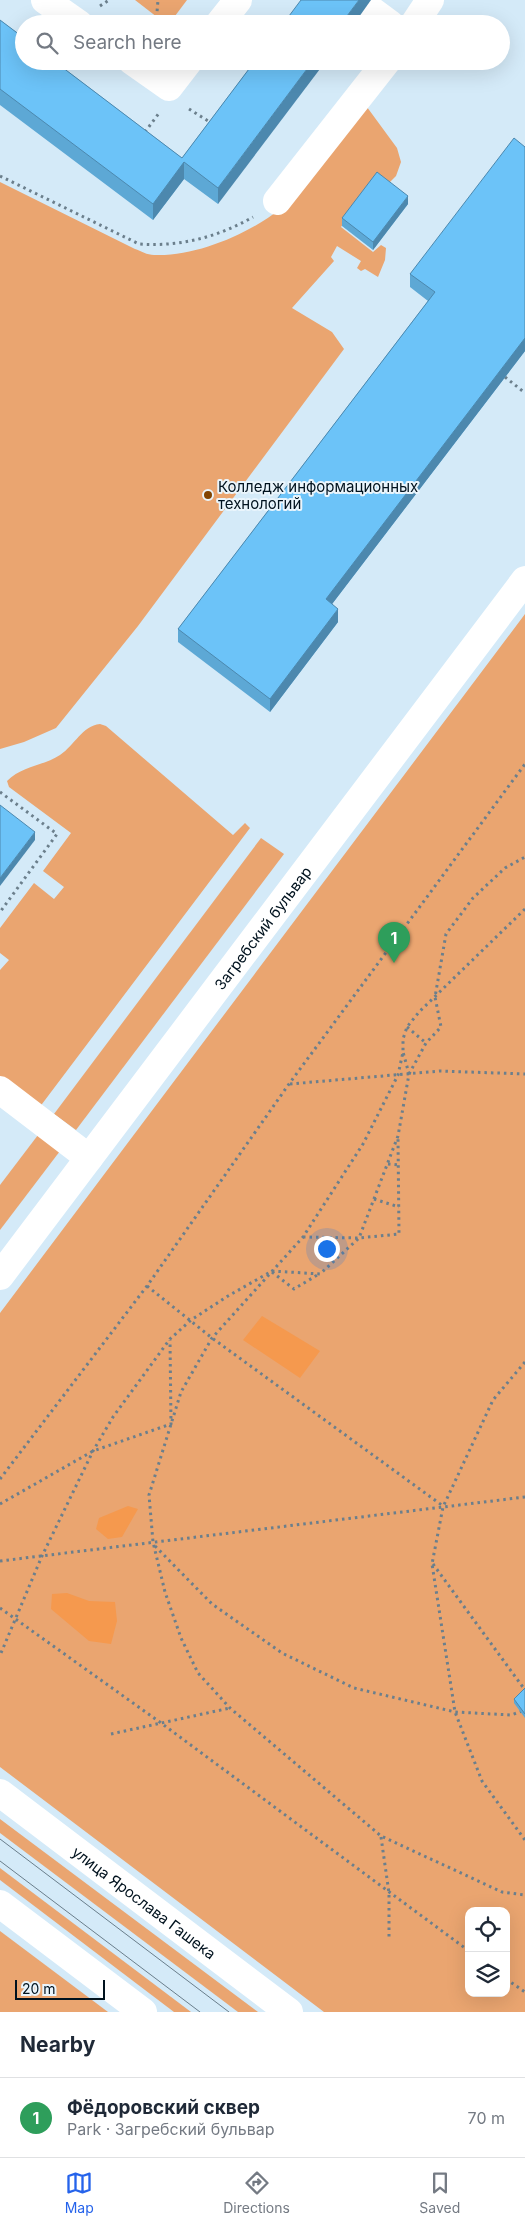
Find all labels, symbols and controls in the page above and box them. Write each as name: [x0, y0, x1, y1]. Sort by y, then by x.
search box: [15, 15, 510, 70]
icon: search: [33, 29, 61, 57]
text: Search here: [73, 31, 182, 54]
place label: Колледж информационных технологий: [218, 477, 418, 513]
marker: Колледж информационных технологий: [202, 489, 214, 501]
street label: Загребский бульвар: [210, 862, 315, 993]
pin: 1: [378, 922, 410, 963]
your location: [314, 1236, 340, 1262]
street label: улица Ярослава Гашека: [69, 1842, 220, 1963]
map controls: [465, 1907, 510, 1997]
button: locate: [465, 1907, 510, 1952]
button: layers: [465, 1952, 510, 1997]
scale bar: [15, 1977, 105, 2000]
text: 20 m: [22, 1980, 56, 1997]
text: Nearby: [20, 2032, 95, 2057]
text: Фёдоровский сквер: [67, 2096, 260, 2119]
text: 1: [33, 2108, 39, 2128]
text: 70 m: [468, 2108, 505, 2128]
text: Park · Загребский бульвар: [67, 2119, 275, 2139]
tab: Map: [65, 2169, 94, 2216]
tab: Directions: [223, 2169, 290, 2216]
tab: Saved: [419, 2169, 460, 2216]

